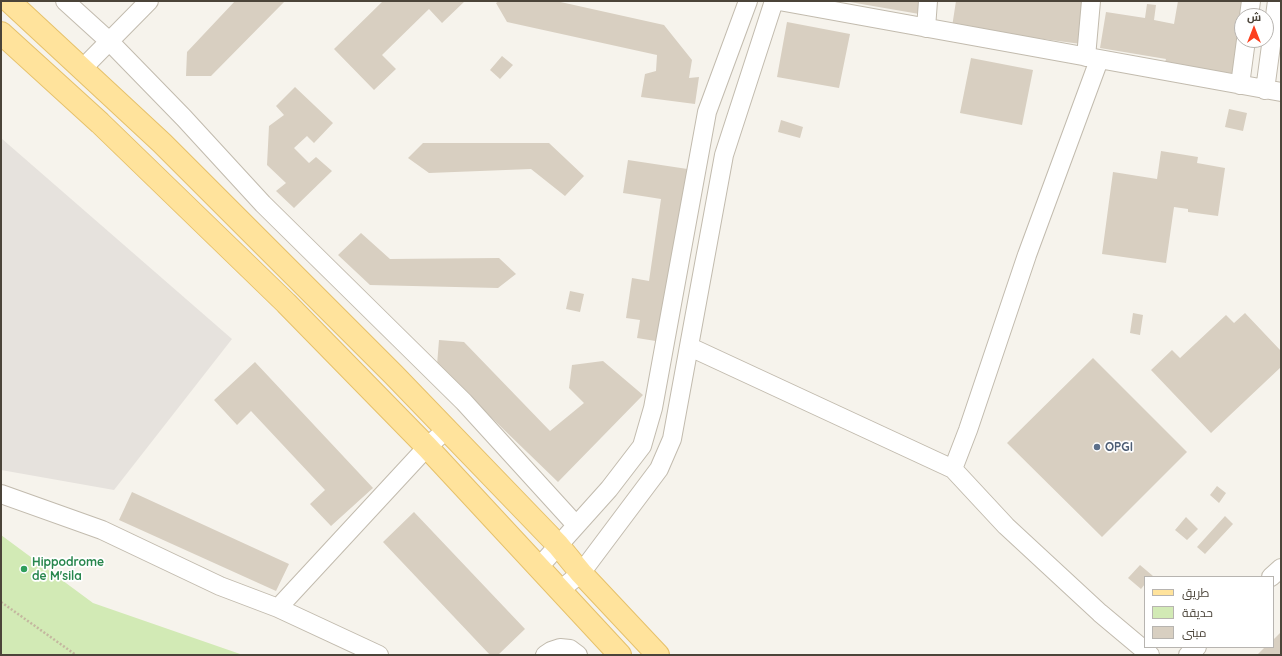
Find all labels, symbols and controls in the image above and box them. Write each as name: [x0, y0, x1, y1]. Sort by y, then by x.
north arrow: [1234, 8, 1274, 48]
text: ش: [1247, 10, 1261, 24]
place label: OPGI: [1105, 440, 1133, 454]
marker: OPGI: [1092, 442, 1102, 452]
place label: Hippodrome de M'sila: [32, 555, 104, 583]
marker: Hippodrome de M'sila: [19, 564, 29, 574]
legend: [1144, 576, 1274, 648]
text: طريق: [1182, 585, 1209, 600]
text: حديقة: [1182, 605, 1213, 620]
text: مبنى: [1182, 625, 1207, 640]

